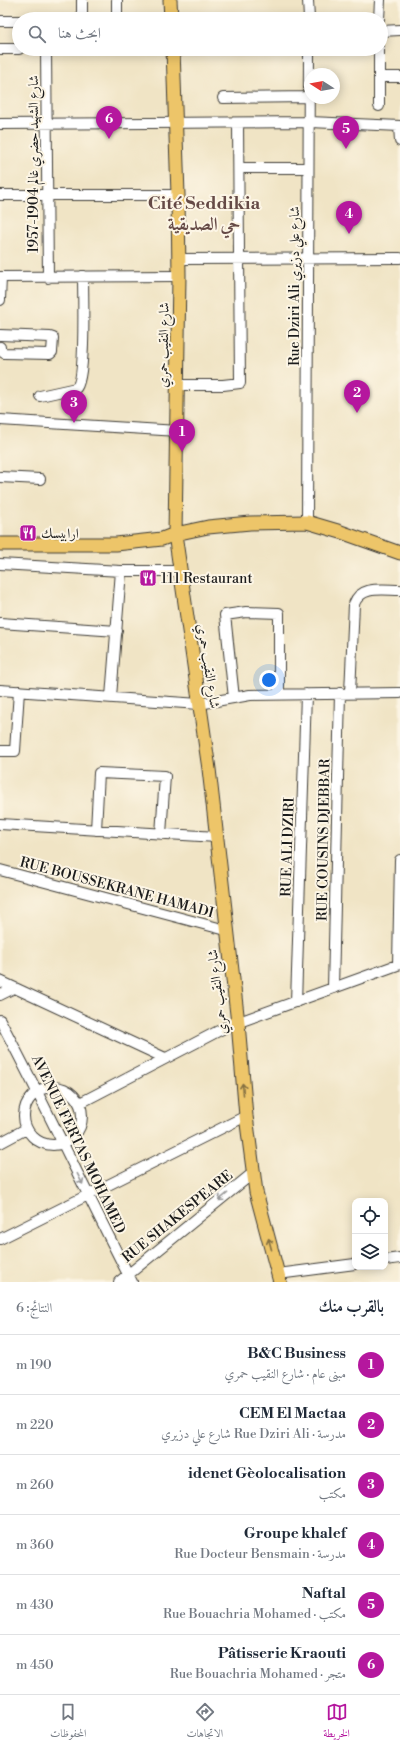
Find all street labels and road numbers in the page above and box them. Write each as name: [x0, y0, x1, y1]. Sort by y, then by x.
street label: شارع الشهيد حضري غالم 1904-1957: [25, 75, 46, 253]
street label: Rue Dziri Ali شارع علي دزيري: [286, 206, 307, 366]
street label: شارع النقيب حمري: [154, 302, 176, 388]
street label: شارع النقيب حمري: [190, 622, 224, 710]
street label: RUE COUSINS DJEBBAR: [314, 758, 334, 921]
street label: RUE ALI DZIRI: [277, 796, 299, 897]
street label: RUE BOUSSEKRANE HAMADI: [18, 853, 216, 923]
street label: شارع النقيب حمري: [204, 948, 234, 1036]
street label: AVENUE FERTAS MOHAMED: [26, 1051, 129, 1237]
street label: RUE SHAKESPEARE: [119, 1167, 237, 1267]

